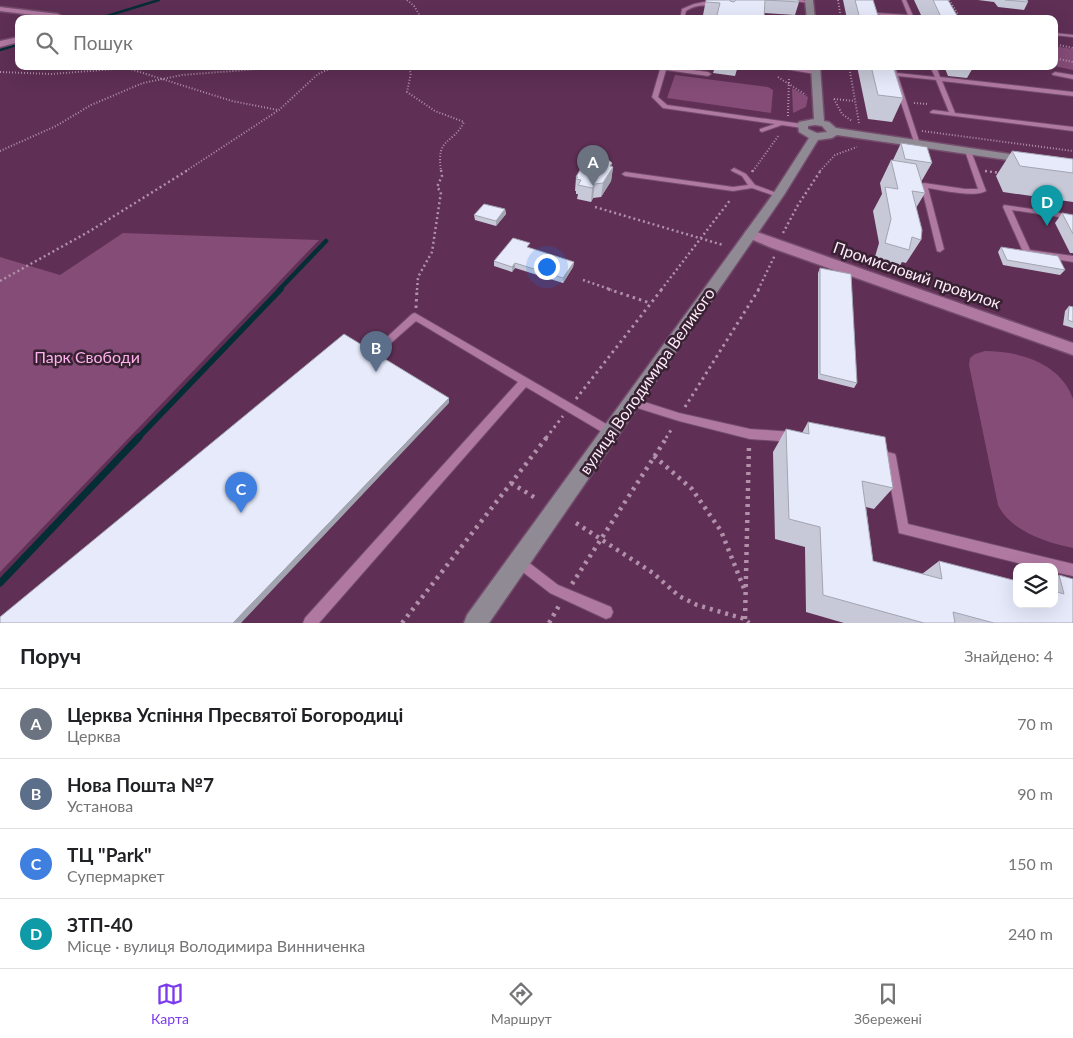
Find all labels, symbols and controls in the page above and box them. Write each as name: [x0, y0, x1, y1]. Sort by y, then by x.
search box: [15, 15, 1058, 70]
icon: search: [33, 29, 61, 57]
text: Пошук: [73, 31, 133, 54]
pin: A: [577, 145, 609, 186]
pin: D: [1031, 185, 1063, 226]
street label: Промисловий провулок: [831, 237, 1004, 312]
your location: [534, 254, 560, 280]
street label: вулиця Володимира Великого: [575, 284, 718, 477]
pin: B: [360, 331, 392, 372]
park label: Парк Свободи: [34, 347, 140, 366]
pin: C: [225, 472, 257, 513]
map controls: [1013, 563, 1058, 608]
button: layers: [1013, 563, 1058, 608]
text: Поруч: [20, 643, 81, 668]
text: Знайдено: 4: [964, 646, 1053, 665]
text: Церква Успіння Пресвятої Богородиці: [67, 703, 403, 726]
text: A: [30, 714, 42, 733]
text: 70 m: [1017, 714, 1053, 733]
text: Церква: [67, 726, 121, 745]
text: Нова Пошта №7: [67, 773, 214, 796]
text: B: [31, 784, 41, 803]
text: 90 m: [1017, 784, 1053, 803]
text: Установа: [67, 796, 133, 815]
text: ТЦ "Park": [67, 843, 152, 866]
text: C: [31, 854, 41, 873]
text: 150 m: [1008, 854, 1053, 873]
text: Супермаркет: [67, 866, 165, 885]
text: ЗТП-40: [67, 913, 133, 936]
text: D: [30, 924, 42, 943]
text: 240 m: [1008, 924, 1053, 943]
text: Місце · вулиця Володимира Винниченка: [67, 936, 365, 955]
tab: Карта: [151, 980, 189, 1027]
tab: Маршрут: [491, 980, 552, 1027]
tab: Збережені: [854, 980, 922, 1027]

